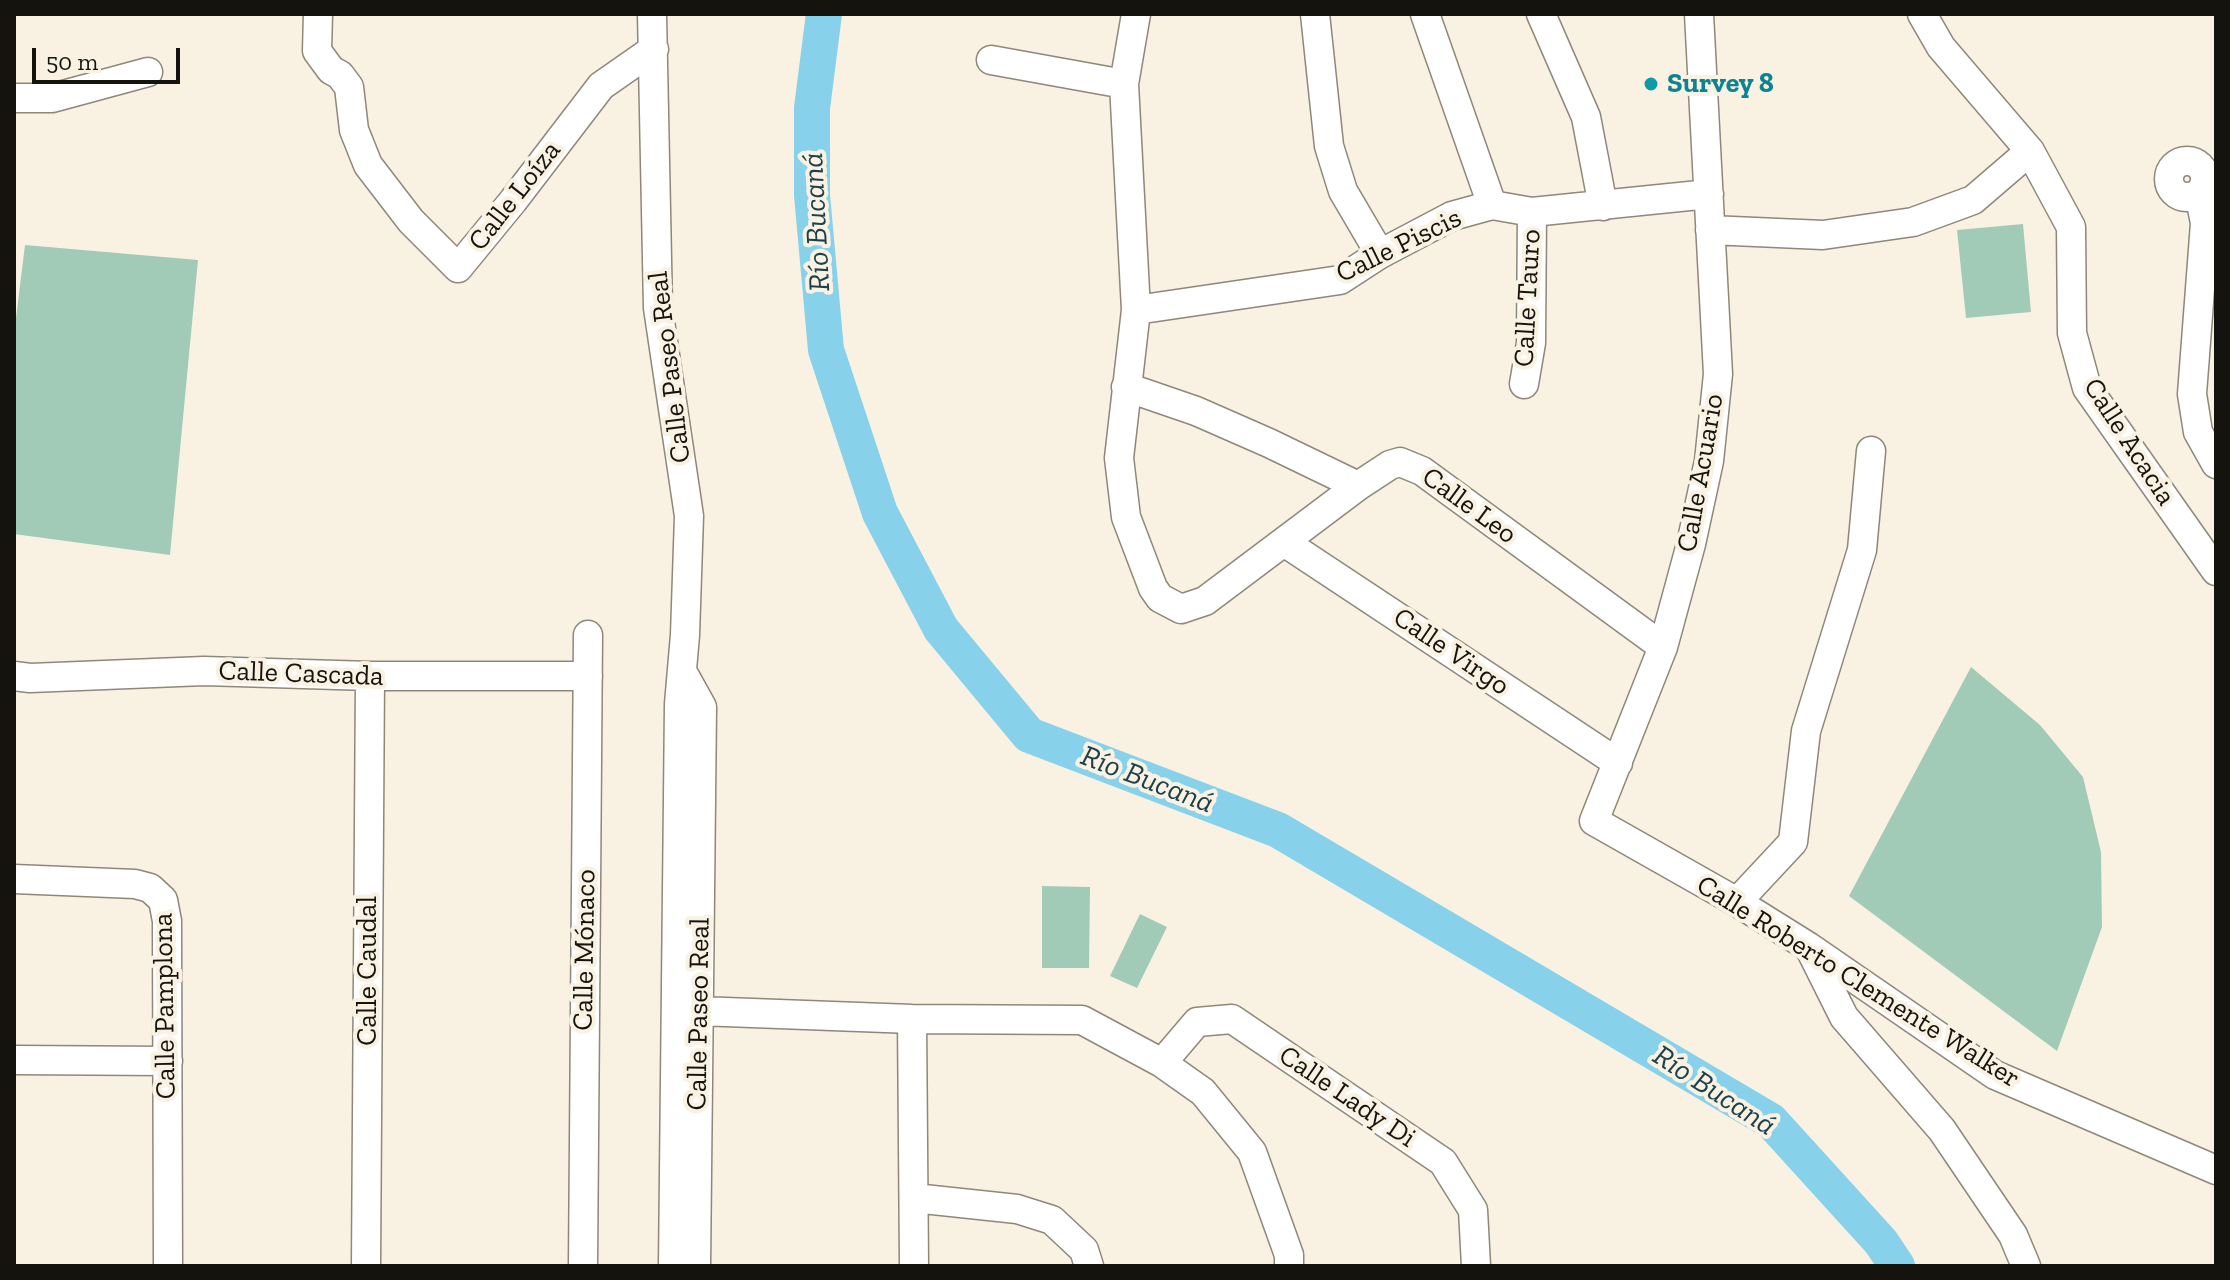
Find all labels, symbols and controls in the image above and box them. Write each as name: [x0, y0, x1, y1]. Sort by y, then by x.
scale bar: [36, 32, 184, 82]
text: 50 m: [46, 47, 98, 76]
place label: Survey 8: [1667, 67, 1774, 101]
marker: Survey 8: [1642, 75, 1660, 93]
street label: Calle Loíza: [462, 134, 568, 258]
water label: Río Bucaná: [795, 152, 839, 292]
street label: Calle Piscis: [1331, 201, 1467, 291]
street label: Calle Tauro: [1508, 228, 1548, 368]
street label: Calle Paseo Real: [642, 269, 698, 465]
street label: Calle Acacia: [2076, 372, 2182, 512]
street label: Calle Acuario: [1671, 391, 1731, 555]
street label: Calle Leo: [1415, 460, 1523, 552]
street label: Calle Virgo: [1387, 601, 1515, 703]
street label: Calle Cascada: [218, 654, 384, 694]
water label: Río Bucaná: [1076, 738, 1218, 822]
street label: Calle Roberto Clemente Walker: [1690, 868, 2026, 1096]
street label: Calle Mónaco: [567, 869, 603, 1031]
street label: Calle Caudal: [351, 896, 385, 1046]
street label: Calle Pamplona: [147, 913, 183, 1099]
street label: Calle Paseo Real: [681, 917, 717, 1111]
water label: Río Bucaná: [1646, 1038, 1782, 1144]
street label: Calle Lady Di: [1272, 1039, 1422, 1155]

